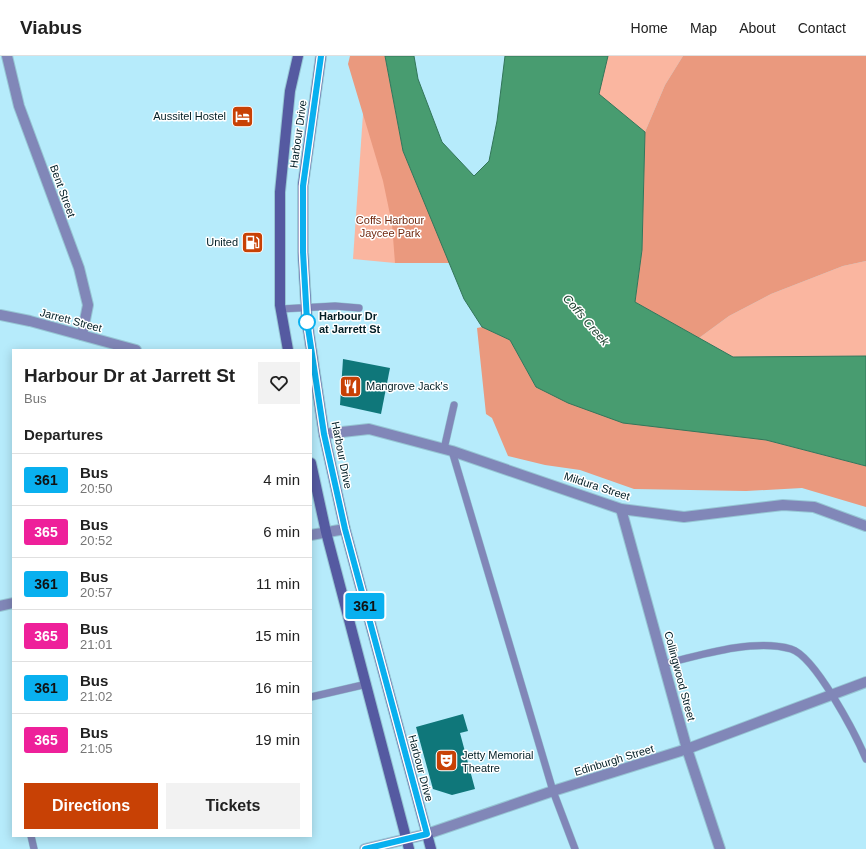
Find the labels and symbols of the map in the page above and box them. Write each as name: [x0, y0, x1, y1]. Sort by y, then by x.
street label: Harbour Drive: [287, 99, 309, 169]
hotel icon: Aussitel Hostel: [229, 103, 255, 129]
place label: Aussitel Hostel: [153, 110, 226, 122]
street label: Bent Street: [48, 163, 78, 219]
park label: Coffs Harbour Jaycee Park: [356, 214, 424, 239]
fuel station icon: United: [240, 229, 266, 255]
place label: United: [206, 236, 238, 248]
water label: Coffs Creek: [560, 291, 613, 349]
street label: Jarrett Street: [39, 306, 103, 334]
place label: Harbour Dr at Jarrett St: [319, 310, 380, 335]
marker: Harbour Dr at Jarrett St: [298, 313, 316, 331]
restaurant icon: Mangrove Jack's: [337, 373, 363, 399]
place label: Mangrove Jack's: [366, 380, 449, 392]
street label: Harbour Drive: [330, 420, 354, 490]
street label: Mildura Street: [563, 470, 631, 502]
line badge: 361: [342, 593, 388, 619]
street label: Collingwood Street: [662, 630, 698, 722]
street label: Harbour Drive: [406, 733, 436, 803]
street label: Edinburgh Street: [573, 742, 655, 778]
theatre icon: Jetty Memorial Theatre: [434, 748, 460, 774]
place label: Jetty Memorial Theatre: [462, 749, 534, 774]

